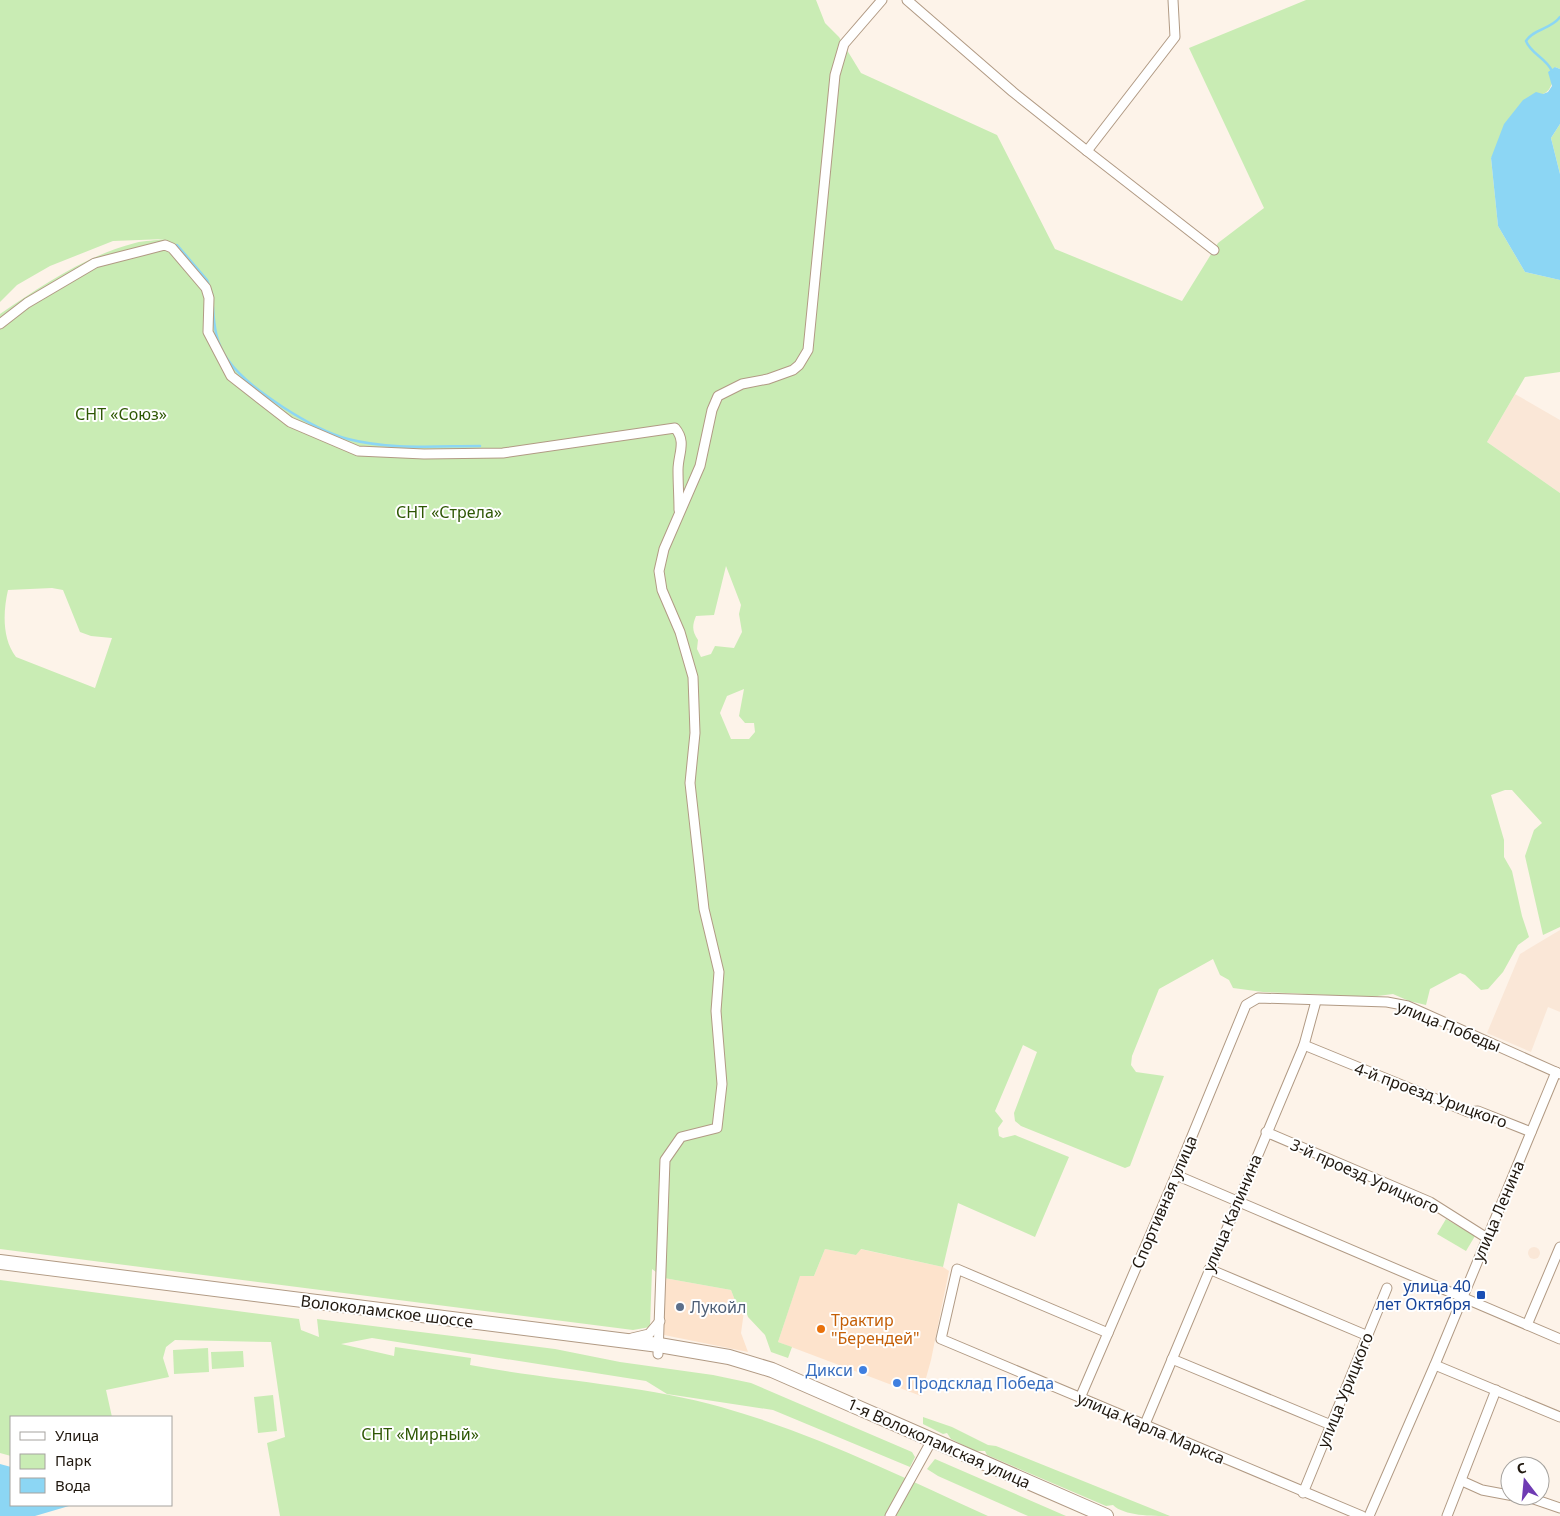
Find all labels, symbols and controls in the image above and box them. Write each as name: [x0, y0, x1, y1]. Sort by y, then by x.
park label: СНТ «Союз»: [75, 403, 167, 425]
park label: СНТ «Стрела»: [396, 501, 502, 523]
street label: улица Победы: [1394, 995, 1504, 1057]
street label: 4-й проезд Урицкого: [1352, 1057, 1510, 1133]
street label: Спортивная улица: [1126, 1132, 1202, 1272]
street label: 3-й проезд Урицкого: [1287, 1133, 1443, 1219]
street label: улица Калинина: [1197, 1151, 1267, 1275]
street label: улица Ленина: [1467, 1157, 1529, 1265]
place label: улица 40 лет Октября: [1376, 1275, 1471, 1315]
street label: Волоколамское шоссе: [299, 1289, 475, 1333]
marker: улица 40 лет Октября: [1475, 1289, 1487, 1301]
place label: Лукойл: [690, 1296, 746, 1318]
marker: Лукойл: [674, 1301, 686, 1313]
place label: Трактир "Берендей": [831, 1309, 920, 1349]
marker: Трактир "Берендей": [815, 1323, 827, 1335]
street label: улица Урицкого: [1312, 1329, 1378, 1451]
place label: Дикси: [805, 1359, 853, 1381]
marker: Дикси: [857, 1364, 869, 1376]
place label: Продсклад Победа: [907, 1372, 1054, 1394]
marker: Продсклад Победа: [891, 1377, 903, 1389]
street label: улица Карла Маркса: [1074, 1387, 1228, 1469]
street label: 1-я Волоколамская улица: [844, 1393, 1034, 1493]
legend: [10, 1416, 172, 1506]
park label: СНТ «Мирный»: [361, 1423, 479, 1445]
text: Улица: [55, 1425, 99, 1445]
text: Парк: [55, 1450, 91, 1470]
north arrow: [1500, 1456, 1550, 1506]
text: С: [1514, 1458, 1528, 1478]
text: Вода: [55, 1475, 91, 1495]

